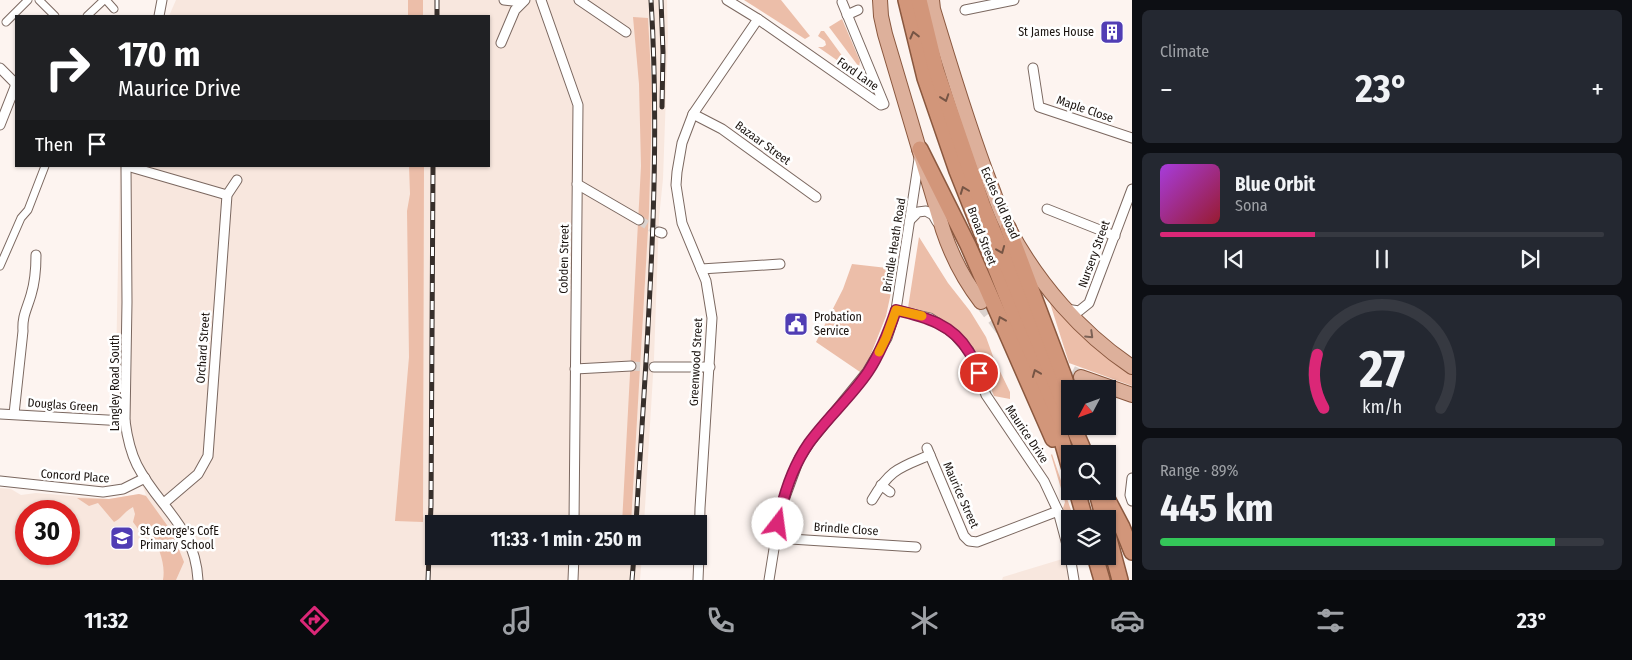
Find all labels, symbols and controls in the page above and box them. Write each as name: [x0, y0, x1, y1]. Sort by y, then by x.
building icon: St James House: [1099, 19, 1125, 45]
place label: St James House: [1018, 25, 1094, 39]
one-way arrow: [909, 31, 920, 40]
text: 170 m: [118, 33, 201, 75]
icon: right: [35, 35, 100, 100]
text: Climate: [1160, 42, 1209, 61]
street label: Ford Lane: [834, 55, 882, 93]
text: 23°: [1355, 66, 1409, 112]
text: −: [1160, 73, 1173, 106]
text: +: [1591, 73, 1604, 106]
text: Maurice Drive: [118, 75, 241, 102]
one-way arrow: [940, 93, 950, 101]
street label: Maple Close: [1055, 93, 1115, 125]
street label: Bazaar Street: [732, 118, 794, 168]
icon: arrive: [83, 130, 111, 158]
text: Then: [35, 133, 73, 156]
street label: Eccles Old Road: [978, 165, 1022, 241]
text: Blue Orbit: [1235, 173, 1315, 196]
one-way arrow: [960, 186, 970, 195]
text: Sona: [1235, 196, 1268, 215]
street label: Brindle Heath Road: [880, 197, 908, 293]
street label: Broad Street: [964, 205, 1000, 267]
street label: Nursery Street: [1075, 218, 1113, 290]
street label: Cobden Street: [556, 224, 572, 294]
icon: previous: [1220, 245, 1248, 273]
icon: pause: [1368, 245, 1396, 273]
icon: next: [1516, 245, 1544, 273]
one-way arrow: [995, 246, 1005, 254]
place label: Probation Service: [814, 310, 862, 338]
public building icon: Probation Service: [783, 311, 809, 337]
street label: Orchard Street: [194, 312, 212, 384]
one-way arrow: [996, 316, 1007, 325]
street label: Greenwood Street: [687, 318, 705, 406]
one-way arrow: [1084, 329, 1093, 338]
street label: Langley Road South: [108, 335, 122, 431]
text: 27: [1358, 338, 1405, 401]
pin: [958, 352, 1000, 394]
icon: arrive: [965, 359, 993, 387]
one-way arrow: [1032, 370, 1042, 378]
north arrow: [1061, 380, 1116, 435]
map controls: [1061, 380, 1116, 565]
street label: Douglas Green: [27, 396, 99, 414]
text: km/h: [1362, 396, 1402, 418]
street label: Maurice Drive: [1002, 402, 1052, 466]
button: search: [1061, 445, 1116, 500]
street label: Maurice Street: [940, 460, 982, 530]
text: Range · 89%: [1160, 461, 1238, 480]
street label: Concord Place: [40, 467, 110, 485]
text: 445 km: [1160, 485, 1274, 531]
position arrow: [751, 497, 803, 549]
speed limit sign: 30: [15, 500, 80, 565]
button: layers: [1061, 510, 1116, 565]
street label: Brindle Close: [813, 520, 879, 538]
place label: St George's CofE Primary School: [140, 524, 219, 552]
school or university icon: St George's CofE Primary School: [109, 525, 135, 551]
text: 11:33 · 1 min · 250 m: [490, 528, 642, 551]
icon: directions: [297, 603, 332, 638]
icon: music: [500, 603, 535, 638]
icon: phone: [703, 603, 738, 638]
icon: climate: [907, 603, 942, 638]
icon: car: [1110, 603, 1145, 638]
icon: filters: [1313, 603, 1348, 638]
text: 11:32: [84, 607, 128, 634]
text: 23°: [1517, 607, 1548, 634]

